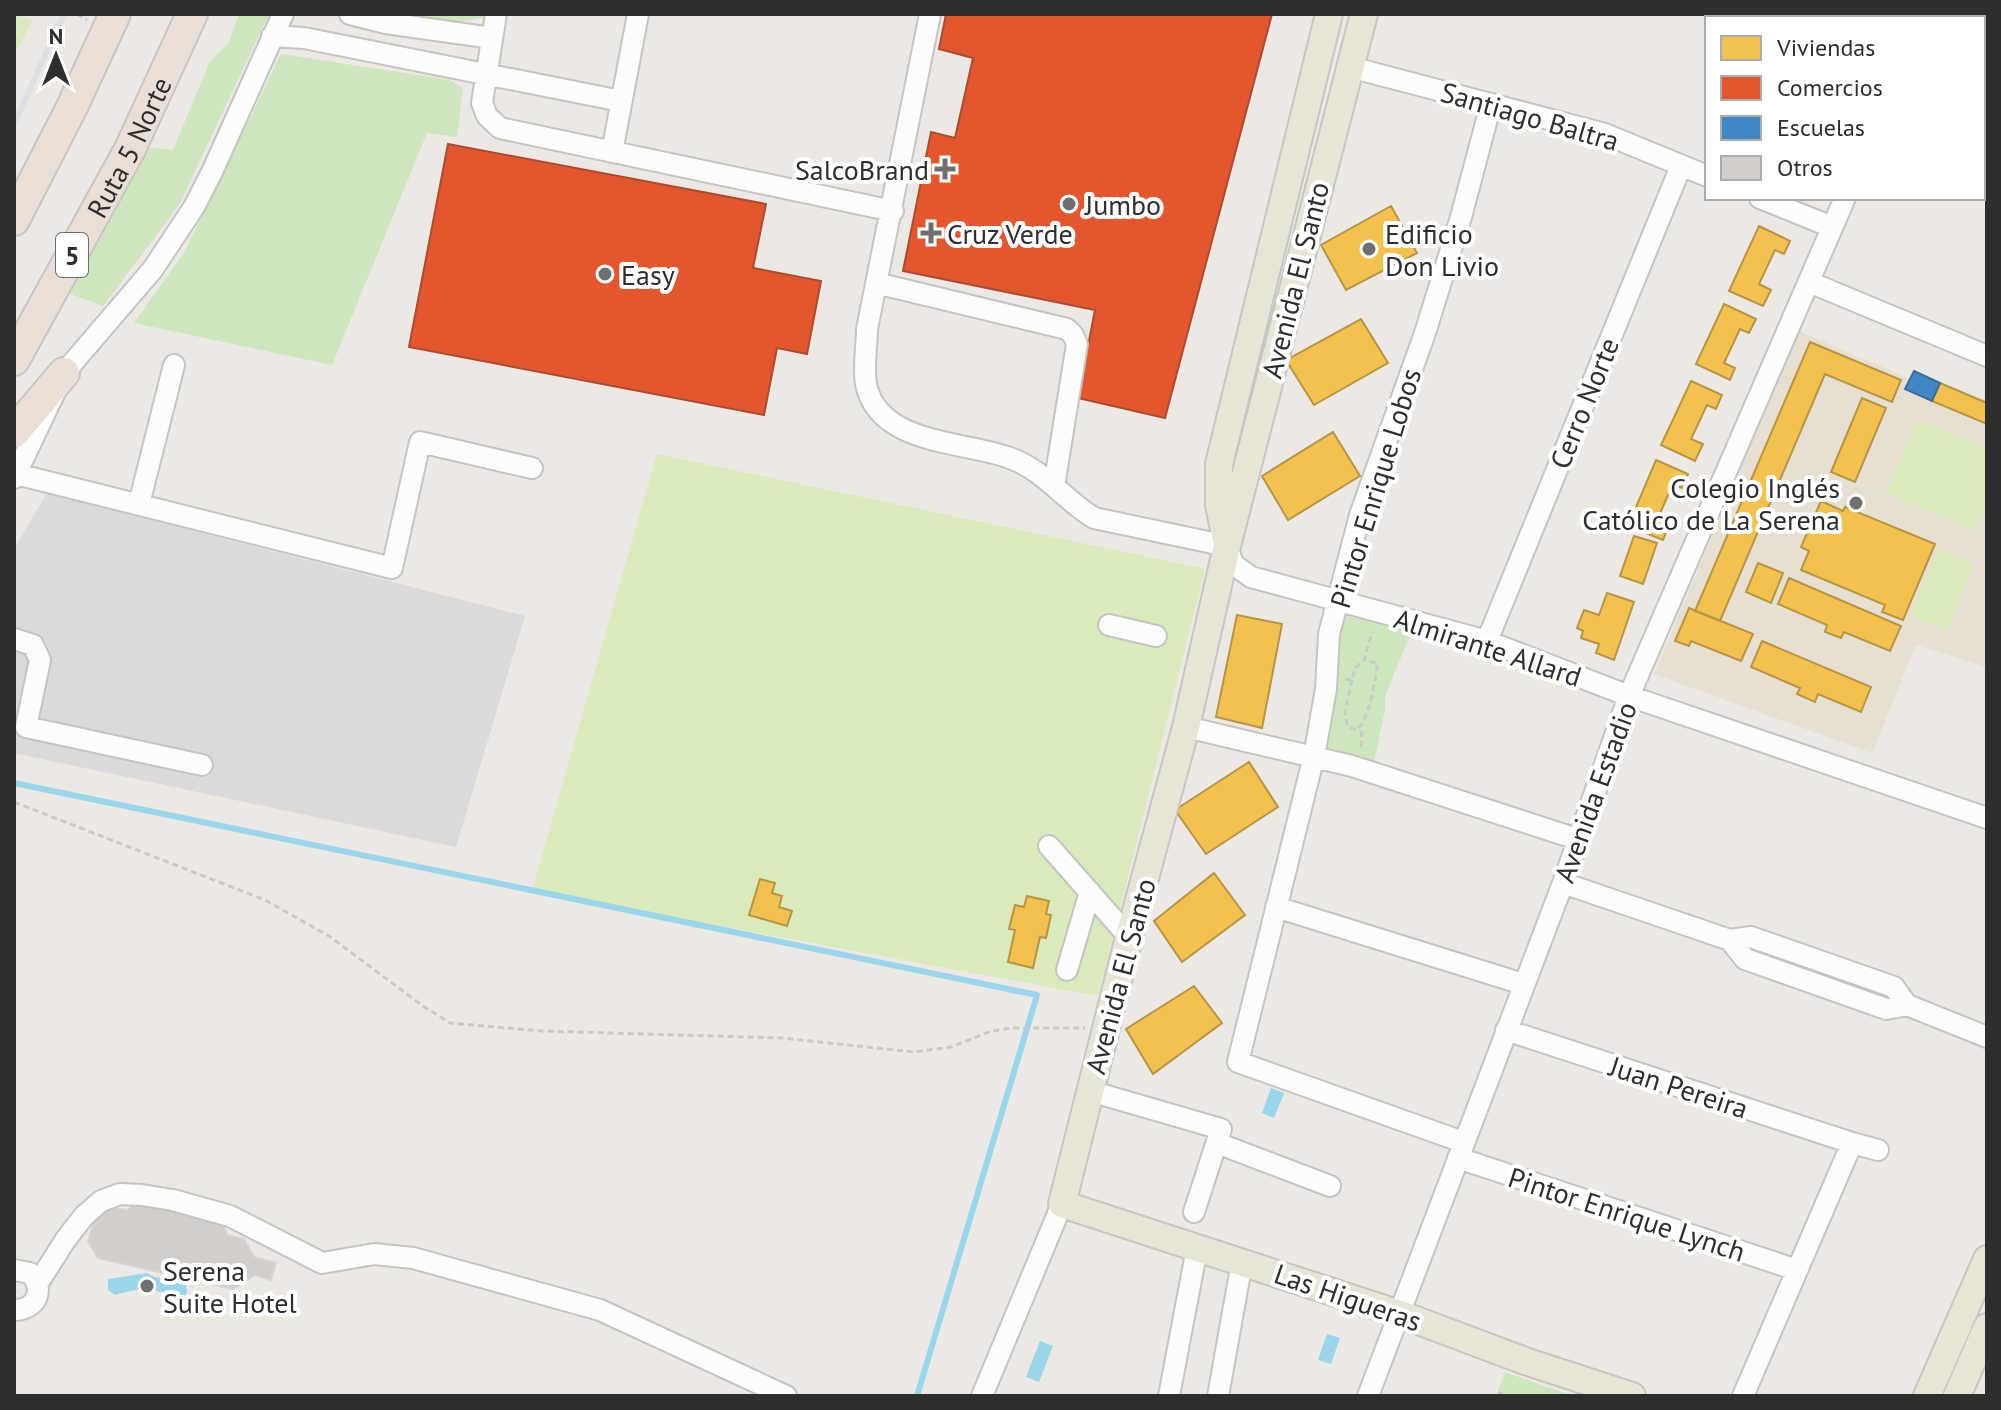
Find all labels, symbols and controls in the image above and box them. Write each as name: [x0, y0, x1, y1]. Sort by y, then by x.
north arrow: [16, 16, 96, 96]
legend: [1705, 16, 1985, 200]
text: N: [49, 22, 63, 50]
text: Viviendas: [1776, 32, 1875, 63]
street label: Ruta 5 Norte: [78, 71, 179, 224]
text: Comercios: [1777, 72, 1883, 103]
street label: Santiago Baltra: [1437, 73, 1623, 159]
text: Escuelas: [1777, 112, 1865, 143]
place label: SalcoBrand: [795, 151, 929, 188]
text: Otros: [1777, 152, 1833, 183]
marker: SalcoBrand: [936, 160, 954, 178]
street label: Avenida El Santo: [1253, 178, 1337, 382]
place label: Jumbo: [1084, 186, 1161, 223]
marker: Jumbo: [1060, 195, 1078, 213]
place label: Cruz Verde: [947, 215, 1073, 252]
place label: Edificio Don Livio: [1385, 215, 1499, 284]
marker: Cruz Verde: [922, 224, 940, 242]
road number: 5: [56, 233, 88, 277]
marker: Edificio Don Livio: [1360, 240, 1378, 258]
place label: Easy: [621, 256, 675, 293]
marker: Easy: [596, 265, 614, 283]
street label: Cerro Norte: [1541, 332, 1627, 474]
street label: Pintor Enrique Lobos: [1321, 364, 1429, 612]
place label: Colegio Inglés Católico de La Serena: [1582, 469, 1840, 538]
marker: Colegio Inglés Católico de La Serena: [1847, 494, 1865, 512]
street label: Almirante Allard: [1390, 599, 1586, 695]
street label: Avenida Estadio: [1545, 696, 1645, 888]
street label: Avenida El Santo: [1076, 874, 1164, 1078]
street label: Juan Pereira: [1604, 1047, 1753, 1127]
street label: Pintor Enrique Lynch: [1504, 1158, 1750, 1270]
place label: Serena Suite Hotel: [163, 1252, 297, 1321]
street label: Las Higueras: [1270, 1255, 1426, 1339]
marker: Serena Suite Hotel: [138, 1277, 156, 1295]

